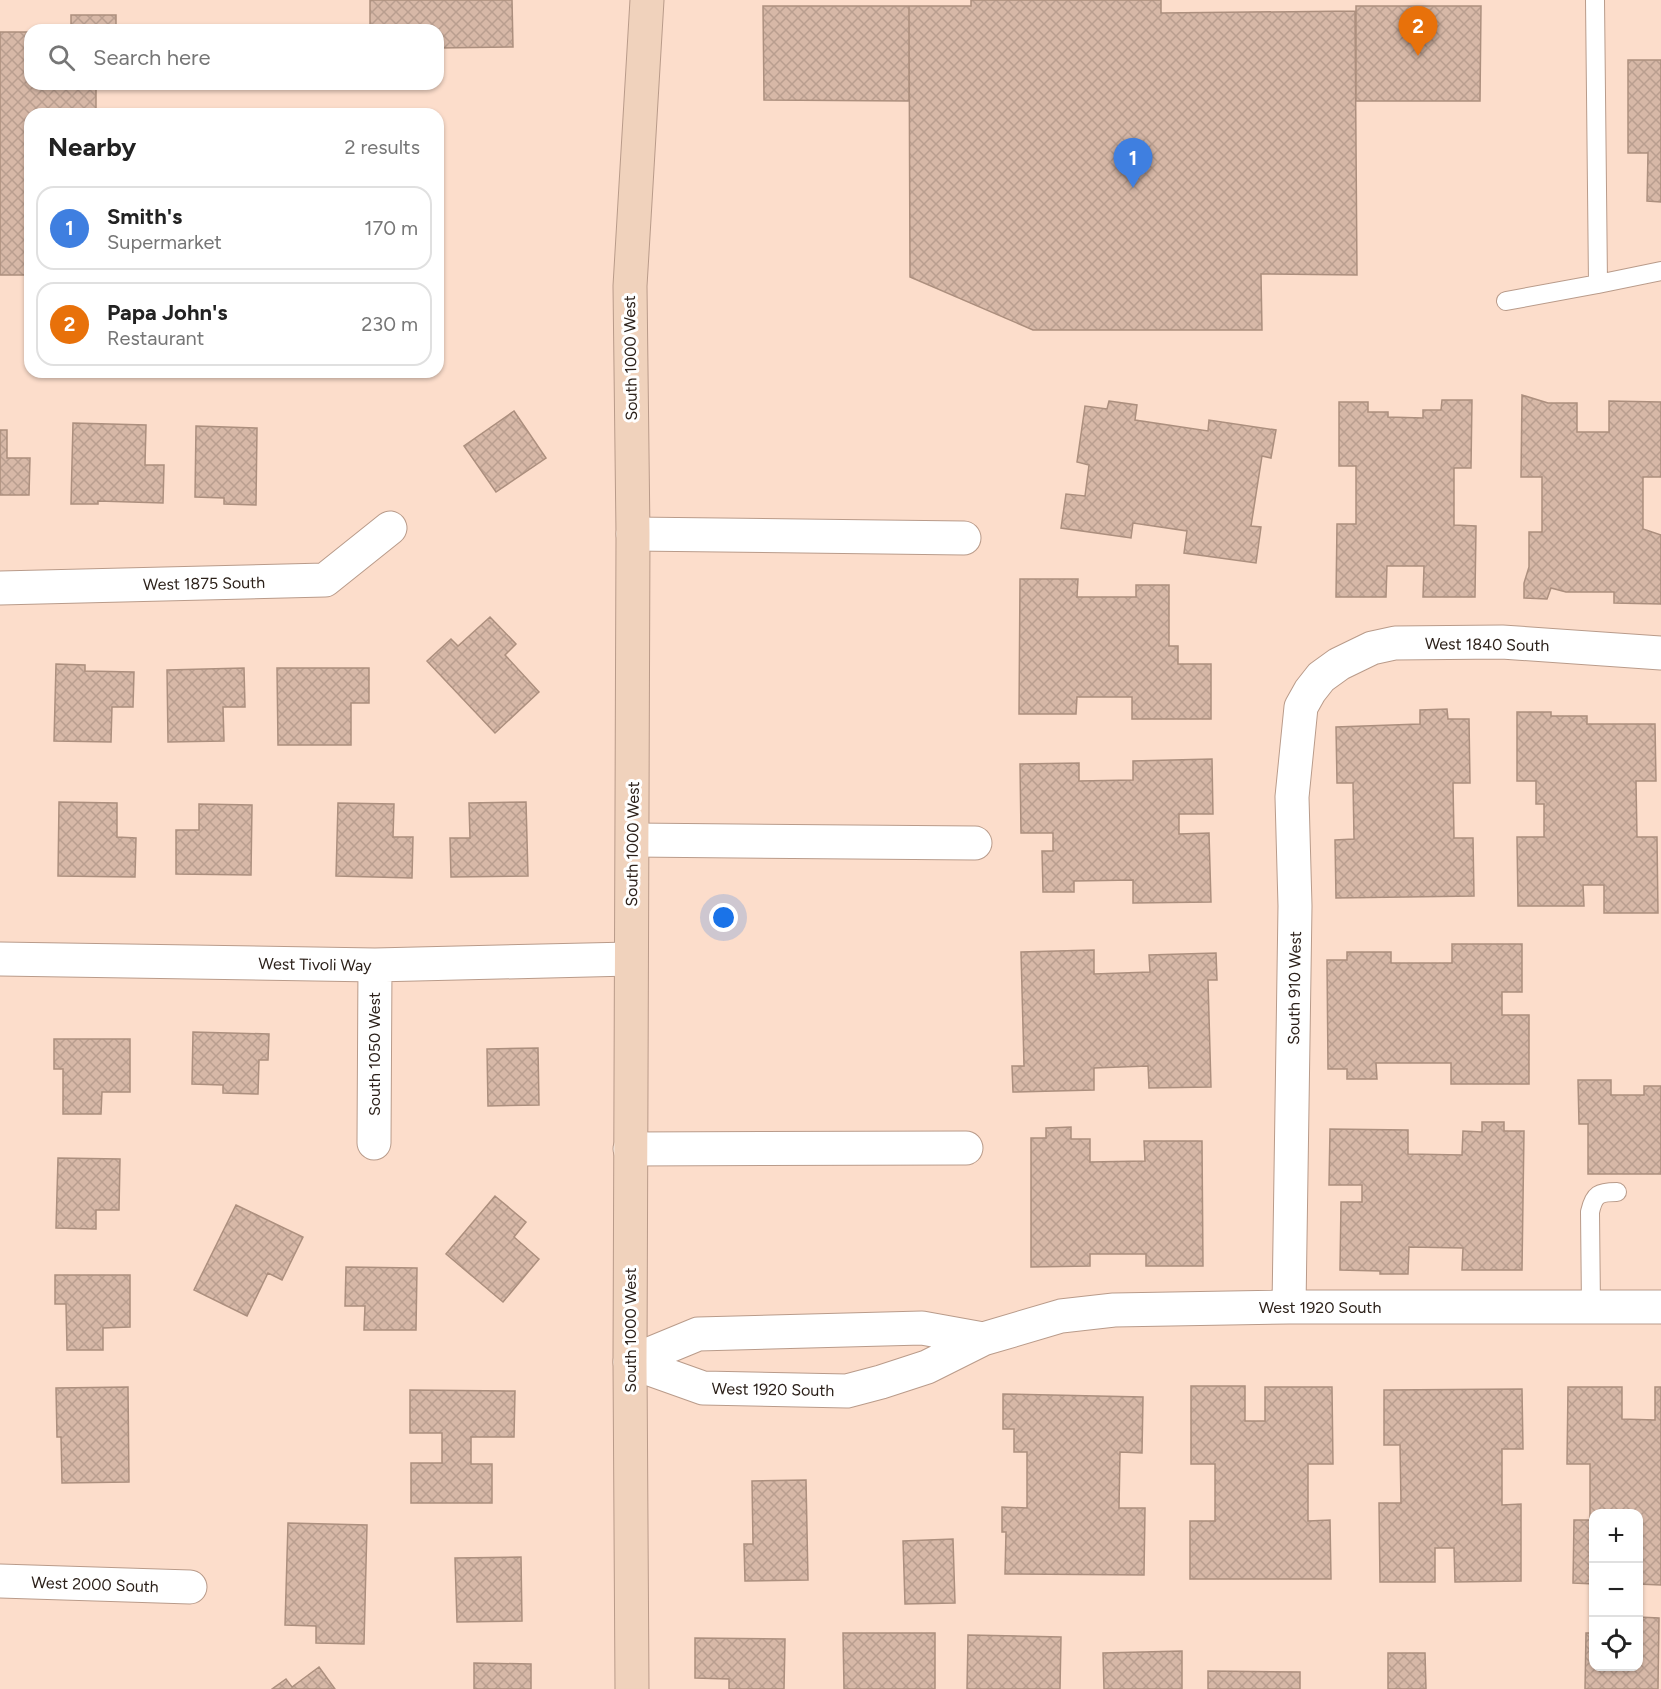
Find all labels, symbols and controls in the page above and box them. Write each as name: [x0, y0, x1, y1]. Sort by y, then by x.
pin: 2: [1398, 7, 1438, 56]
search box: [24, 24, 444, 90]
icon: search: [45, 41, 78, 74]
text: Search here: [93, 44, 211, 71]
text: Nearby: [48, 131, 136, 163]
text: 2 results: [344, 135, 420, 159]
pin: 1: [1114, 138, 1152, 188]
text: Smith's: [107, 203, 182, 230]
text: 1: [65, 216, 74, 240]
text: 170 m: [364, 216, 418, 240]
text: Supermarket: [107, 230, 222, 254]
street label: South 1000 West: [620, 295, 641, 421]
text: Papa John's: [107, 299, 228, 326]
text: 2: [64, 312, 75, 336]
text: 230 m: [361, 312, 418, 336]
text: Restaurant: [107, 326, 204, 350]
street label: West 1875 South: [143, 573, 265, 594]
street label: West 1840 South: [1425, 634, 1549, 655]
street label: South 1000 West: [622, 781, 643, 907]
your location: [709, 903, 738, 932]
street label: South 910 West: [1284, 931, 1305, 1045]
street label: West Tivoli Way: [258, 954, 372, 975]
street label: South 1050 West: [365, 992, 384, 1116]
street label: South 1000 West: [621, 1267, 640, 1393]
street label: West 1920 South: [1259, 1298, 1381, 1317]
street label: West 1920 South: [711, 1379, 835, 1400]
map controls: [1589, 1509, 1643, 1671]
button: +: [1589, 1509, 1643, 1563]
button: −: [1589, 1563, 1643, 1617]
street label: West 2000 South: [31, 1573, 159, 1596]
button: locate: [1589, 1617, 1643, 1671]

